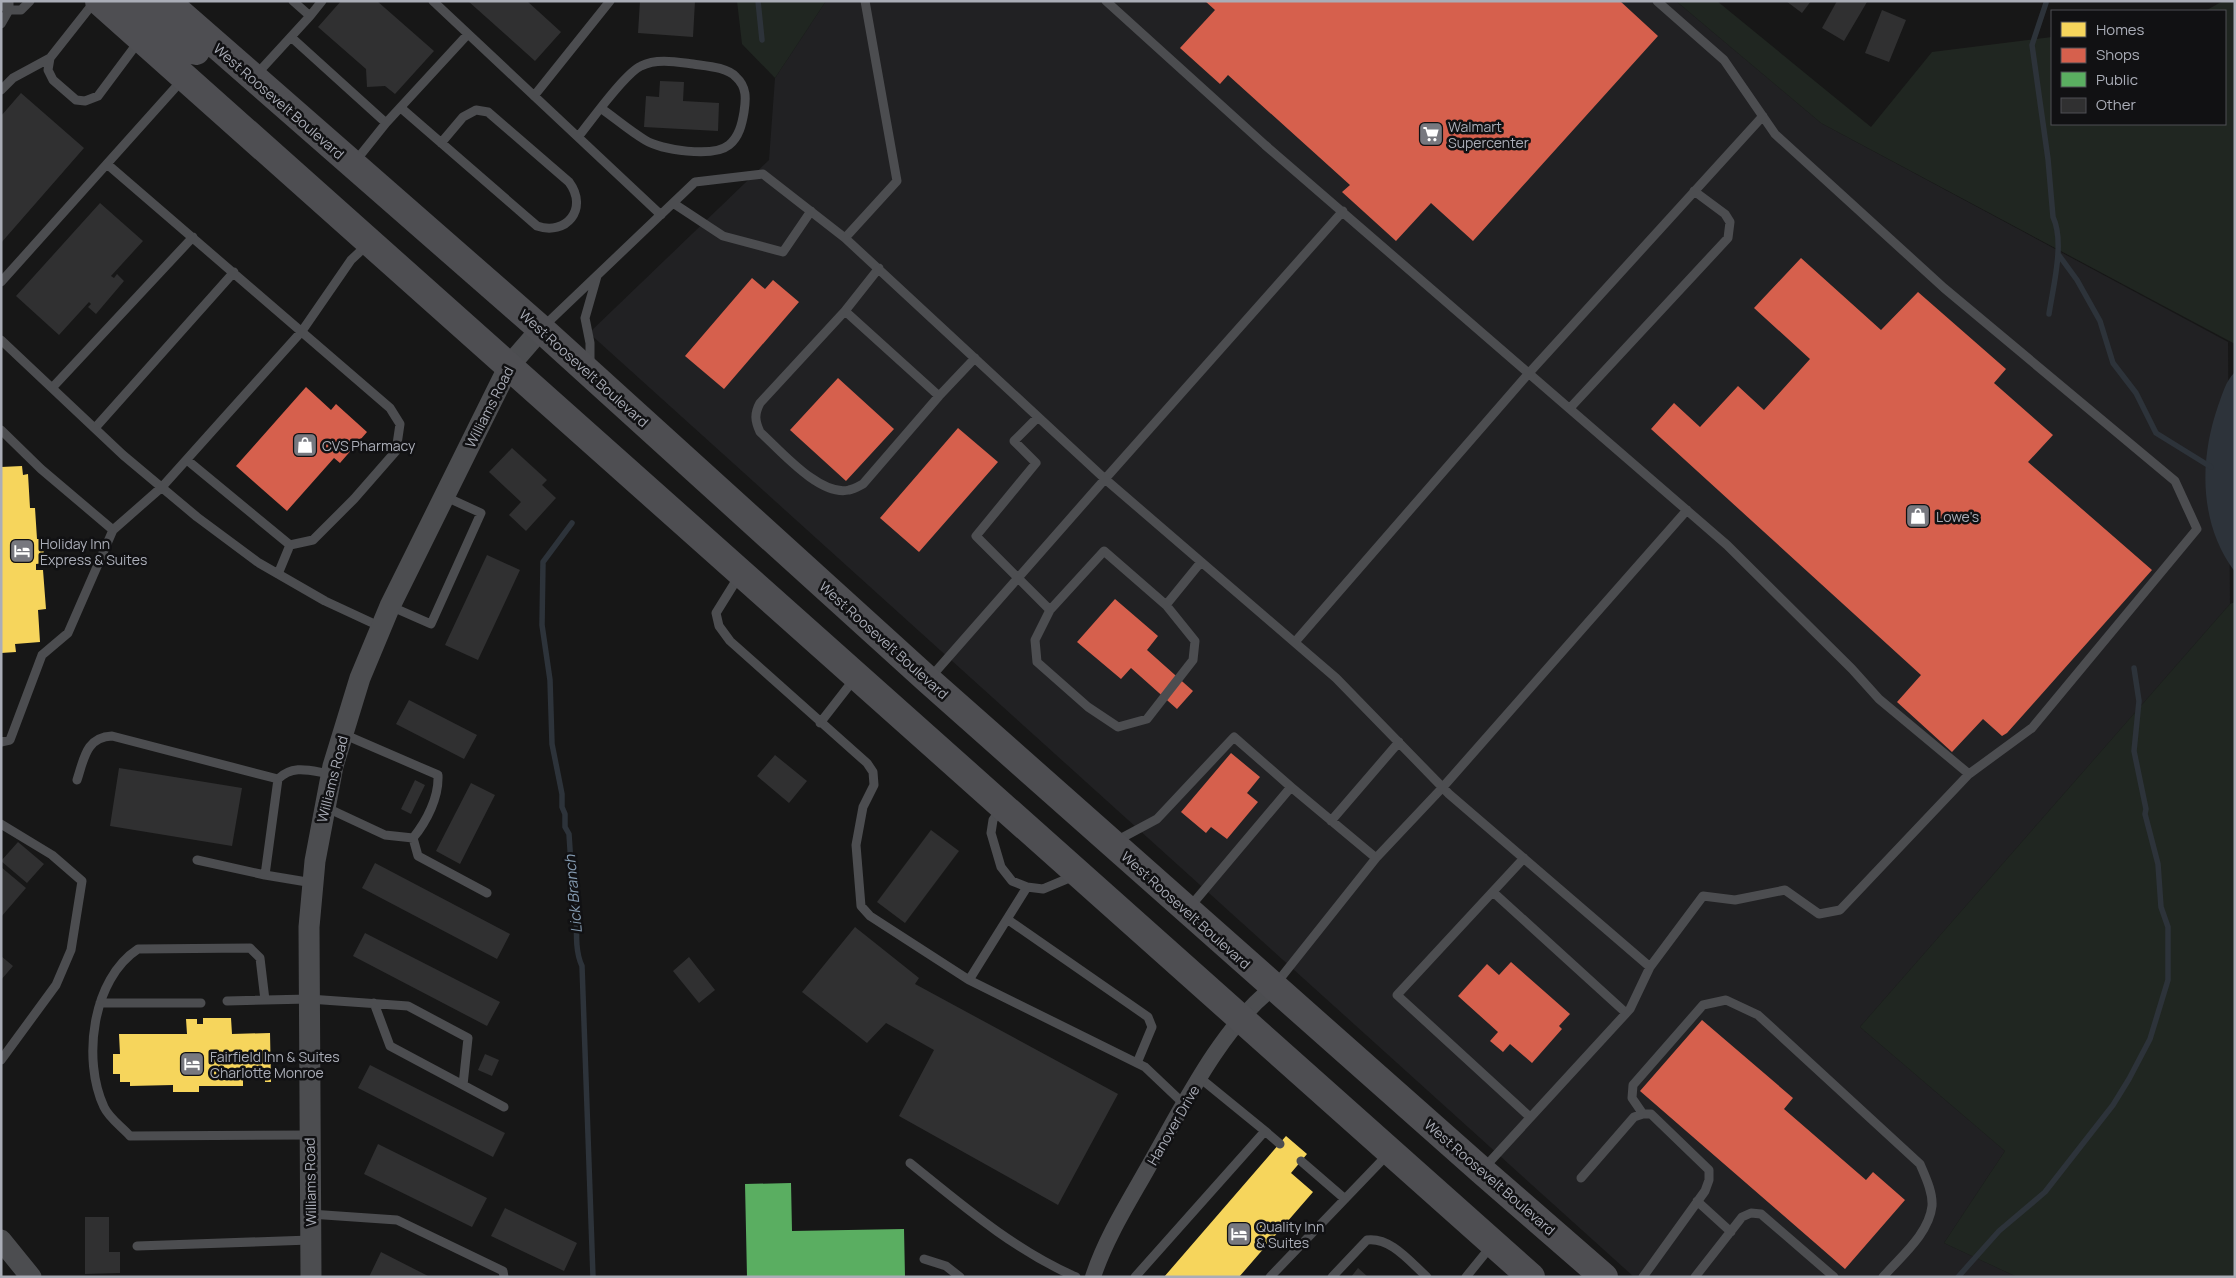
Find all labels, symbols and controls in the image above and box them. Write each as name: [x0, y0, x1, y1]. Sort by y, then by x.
legend: [2051, 10, 2226, 125]
text: Homes: [2096, 19, 2145, 40]
street label: West Roosevelt Boulevard: [210, 39, 348, 163]
text: Shops: [2096, 44, 2140, 65]
text: Public: [2096, 69, 2138, 90]
text: Other: [2096, 94, 2137, 115]
place label: Walmart Supercenter: [1448, 117, 1529, 152]
supermarket icon: Walmart Supercenter: [1418, 121, 1444, 147]
street label: West Roosevelt Boulevard: [515, 305, 653, 431]
street label: Williams Road: [460, 363, 518, 451]
shop icon: CVS Pharmacy: [292, 432, 318, 458]
place label: CVS Pharmacy: [322, 436, 416, 455]
shop icon: Lowe's: [1905, 503, 1931, 529]
place label: Lowe's: [1936, 507, 1979, 526]
place label: Holiday Inn Express & Suites: [40, 534, 147, 569]
hotel icon: Holiday Inn Express & Suites: [9, 538, 35, 564]
street label: West Roosevelt Boulevard: [815, 577, 953, 703]
street label: Williams Road: [312, 734, 352, 824]
street label: West Roosevelt Boulevard: [1117, 847, 1255, 973]
water label: Lick Branch: [559, 853, 587, 934]
place label: Fairfield Inn & Suites Charlotte Monroe: [210, 1047, 340, 1082]
hotel icon: Fairfield Inn & Suites Charlotte Monroe: [179, 1051, 205, 1077]
street label: Hanover Drive: [1142, 1082, 1204, 1168]
street label: West Roosevelt Boulevard: [1421, 1115, 1559, 1239]
street label: Williams Road: [300, 1137, 320, 1227]
place label: Quality Inn & Suites: [1256, 1217, 1324, 1252]
hotel icon: Quality Inn & Suites: [1226, 1221, 1252, 1247]

